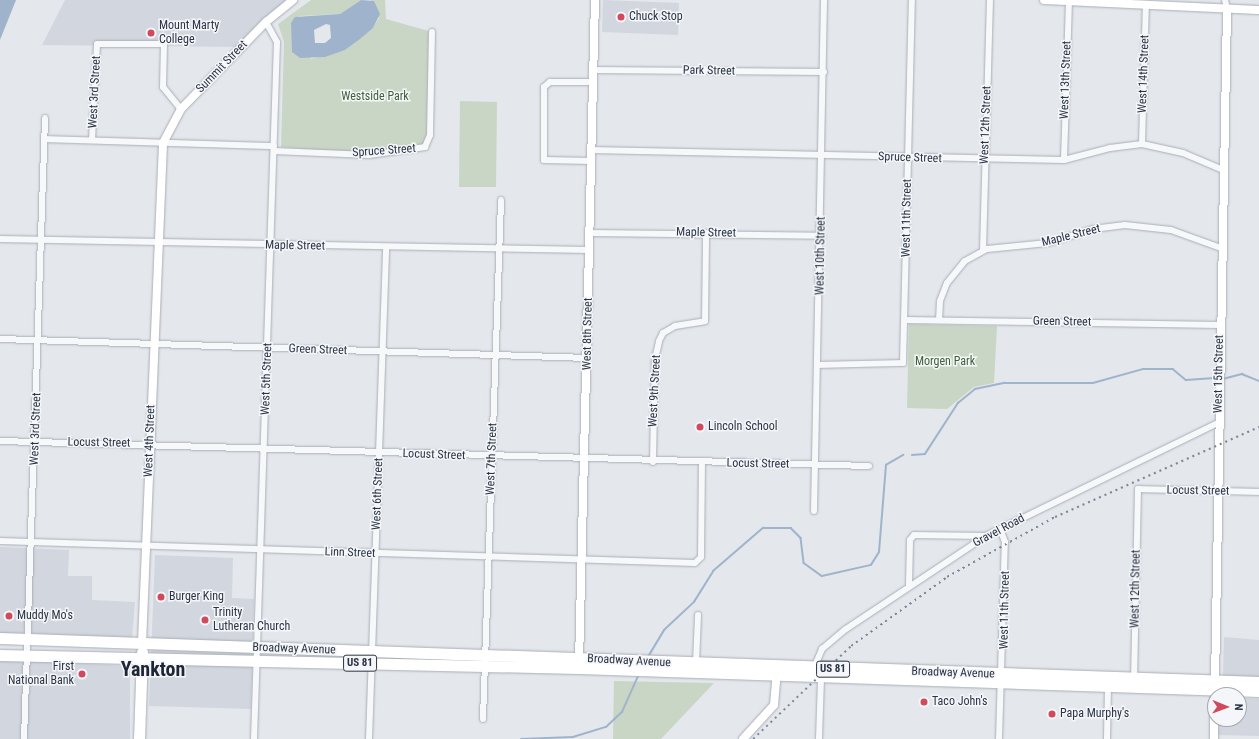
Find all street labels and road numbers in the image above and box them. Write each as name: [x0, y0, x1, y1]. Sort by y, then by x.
street label: West 14th Street: [1135, 35, 1153, 113]
street label: Summit Street: [193, 38, 251, 96]
street label: West 13th Street: [1057, 41, 1075, 119]
street label: West 3rd Street: [86, 55, 104, 129]
street label: Park Street: [683, 63, 735, 79]
street label: West 12th Street: [977, 86, 995, 164]
street label: Spruce Street: [352, 142, 416, 160]
street label: Spruce Street: [878, 150, 942, 166]
street label: West 11th Street: [899, 179, 915, 257]
street label: West 10th Street: [813, 217, 829, 295]
street label: Maple Street: [1040, 222, 1102, 250]
street label: Maple Street: [676, 225, 736, 241]
street label: Maple Street: [265, 238, 325, 254]
street label: West 8th Street: [580, 298, 596, 370]
street label: Green Street: [1033, 314, 1091, 330]
street label: West 15th Street: [1211, 335, 1227, 413]
street label: Green Street: [288, 342, 348, 358]
street label: West 5th Street: [259, 343, 275, 415]
street label: West 9th Street: [646, 354, 664, 428]
street label: West 3rd Street: [28, 392, 44, 466]
street label: West 4th Street: [142, 405, 158, 477]
street label: West 7th Street: [484, 423, 500, 495]
street label: Locust Street: [67, 435, 131, 451]
street label: Locust Street: [402, 447, 466, 463]
street label: Locust Street: [726, 456, 790, 472]
street label: West 6th Street: [370, 458, 386, 530]
street label: Locust Street: [1166, 483, 1230, 499]
street label: Gravel Road: [971, 511, 1027, 551]
street label: Linn Street: [324, 545, 376, 561]
street label: West 12th Street: [1128, 550, 1144, 628]
street label: West 11th Street: [997, 571, 1013, 649]
street label: Broadway Avenue: [252, 640, 336, 658]
street label: Broadway Avenue: [587, 652, 671, 670]
road number: US 81: [343, 654, 377, 672]
road number: US 81: [816, 660, 850, 678]
street label: Broadway Avenue: [911, 664, 995, 682]

